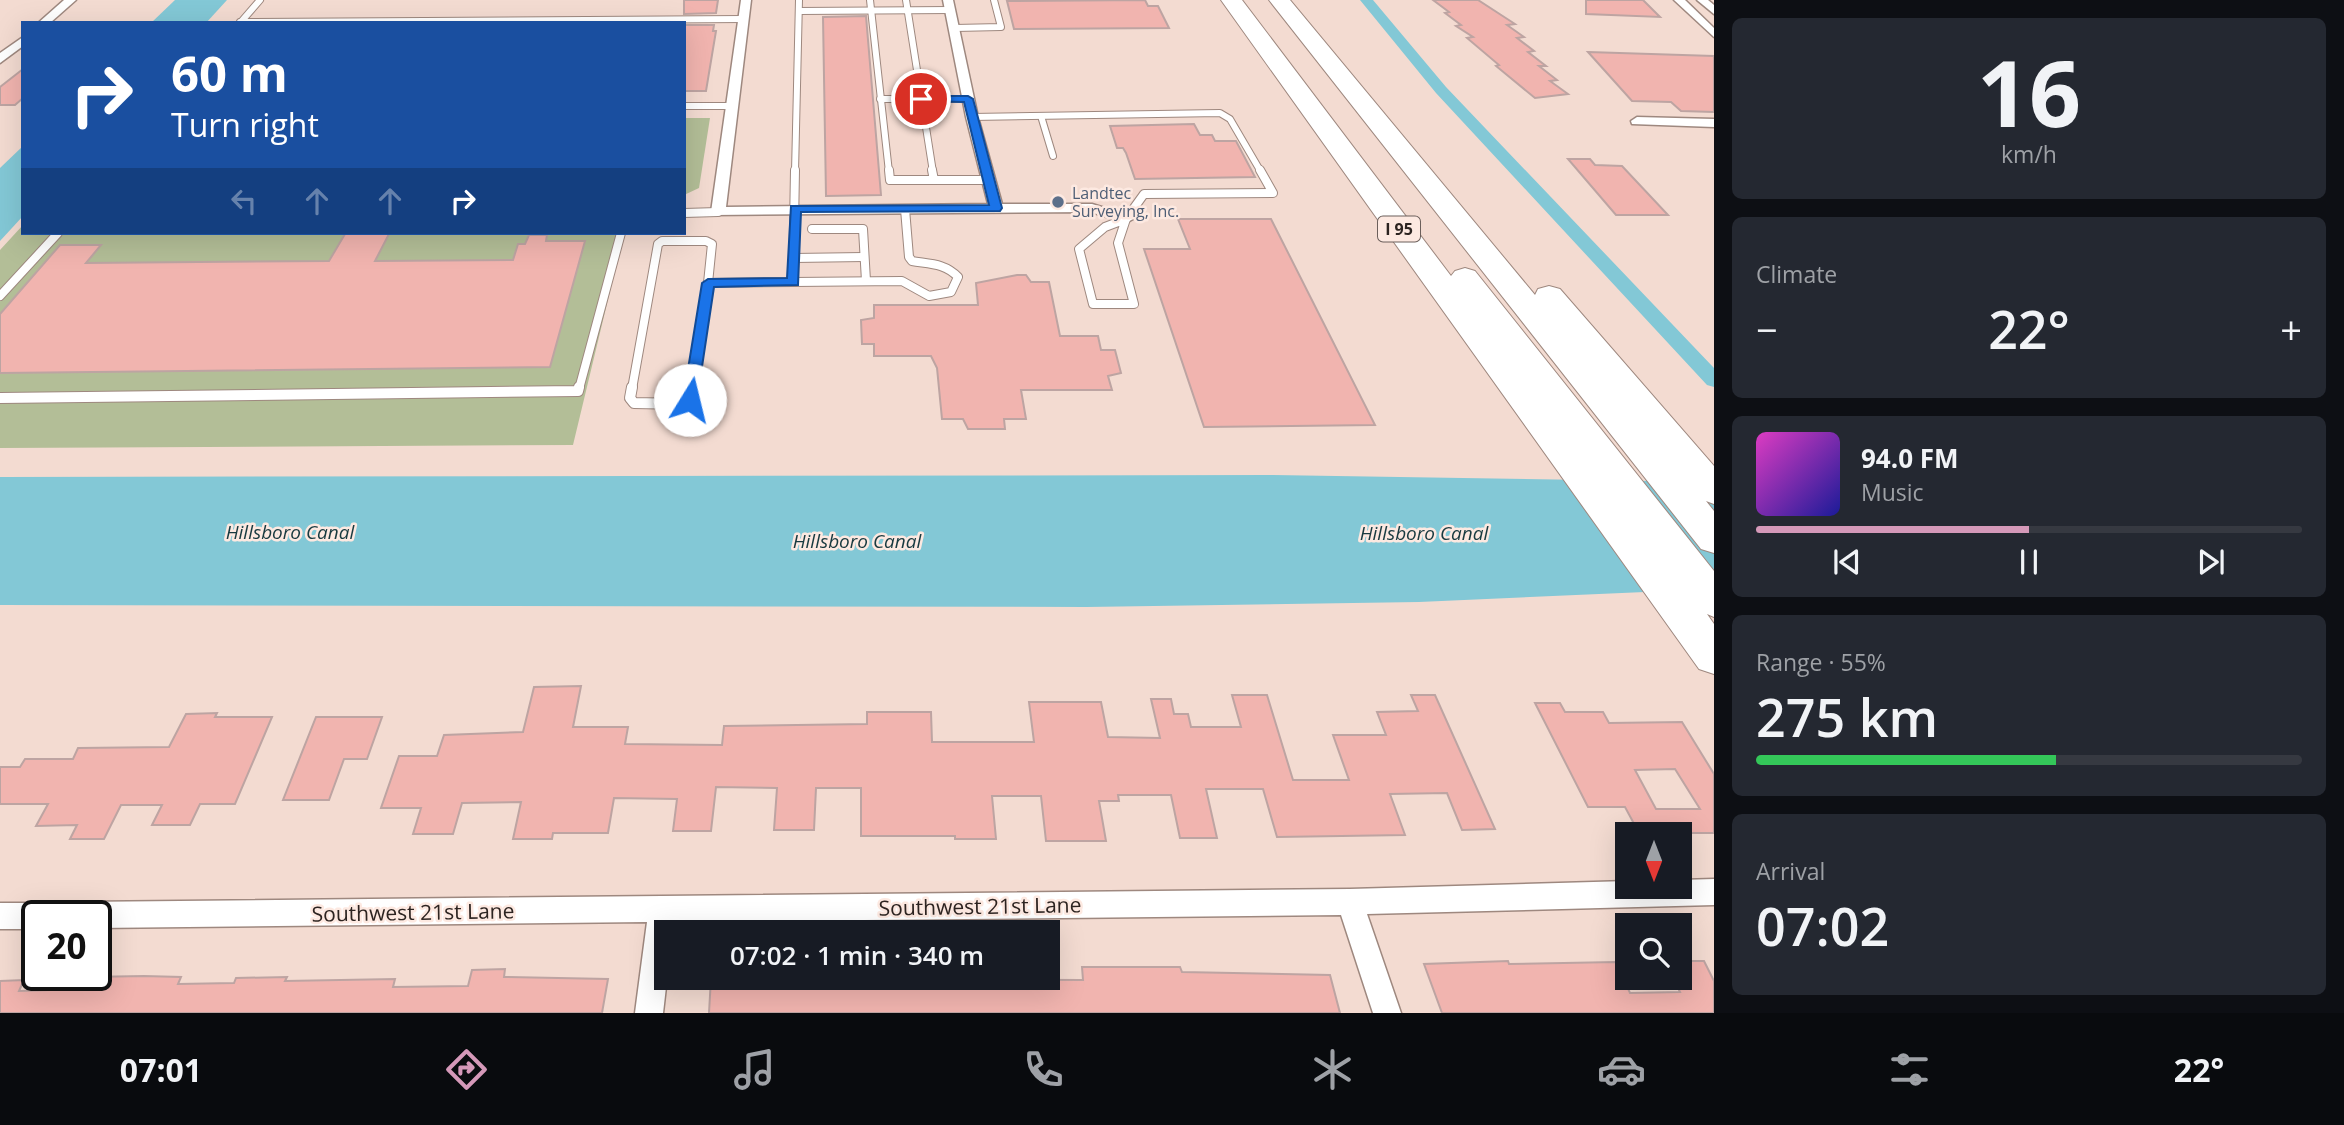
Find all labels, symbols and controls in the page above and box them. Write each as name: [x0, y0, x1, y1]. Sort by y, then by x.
text: 16: [1977, 30, 2081, 154]
text: 60 m: [171, 40, 288, 106]
icon: right: [56, 49, 147, 140]
pin: [891, 69, 951, 129]
icon: arrive: [902, 80, 940, 118]
text: Turn right: [171, 103, 319, 146]
text: km/h: [2001, 138, 2057, 170]
icon: left: [225, 182, 263, 220]
icon: ahead: [298, 182, 336, 220]
icon: ahead: [371, 182, 409, 220]
icon: right: [444, 182, 482, 220]
place label: Landtec Surveying, Inc.: [1072, 182, 1179, 222]
marker: Landtec Surveying, Inc.: [1050, 194, 1066, 210]
road number: I 95: [1378, 216, 1420, 242]
text: Climate: [1756, 258, 1837, 290]
text: 22°: [1988, 293, 2070, 364]
text: −: [1756, 303, 1778, 355]
text: +: [2280, 303, 2302, 355]
position arrow: [653, 363, 727, 437]
text: 94.0 FM: [1861, 440, 1959, 476]
text: Music: [1861, 476, 1924, 508]
water label: Hillsboro Canal: [226, 519, 356, 545]
water label: Hillsboro Canal: [1360, 520, 1490, 546]
water label: Hillsboro Canal: [793, 528, 923, 554]
icon: previous: [1828, 543, 1866, 581]
icon: pause: [2010, 543, 2048, 581]
icon: next: [2192, 543, 2230, 581]
text: Range · 55%: [1756, 646, 1886, 678]
text: 275 km: [1756, 681, 1938, 752]
north arrow: [1615, 822, 1692, 900]
map controls: [1615, 822, 1692, 990]
text: Arrival: [1756, 855, 1825, 887]
street label: Southwest 21st Lane: [878, 890, 1082, 922]
text: 07:02: [1756, 890, 1889, 961]
street label: Southwest 21st Lane: [311, 896, 515, 928]
speed limit sign: 20: [21, 900, 112, 991]
button: search: [1615, 913, 1692, 990]
text: 07:02 · 1 min · 340 m: [730, 937, 984, 973]
icon: directions: [442, 1045, 491, 1094]
icon: music: [730, 1045, 779, 1094]
icon: phone: [1019, 1045, 1068, 1094]
icon: climate: [1308, 1045, 1357, 1094]
icon: car: [1597, 1045, 1646, 1094]
icon: filters: [1885, 1045, 1934, 1094]
text: 07:01: [120, 1048, 202, 1091]
text: 22°: [2174, 1048, 2224, 1091]

